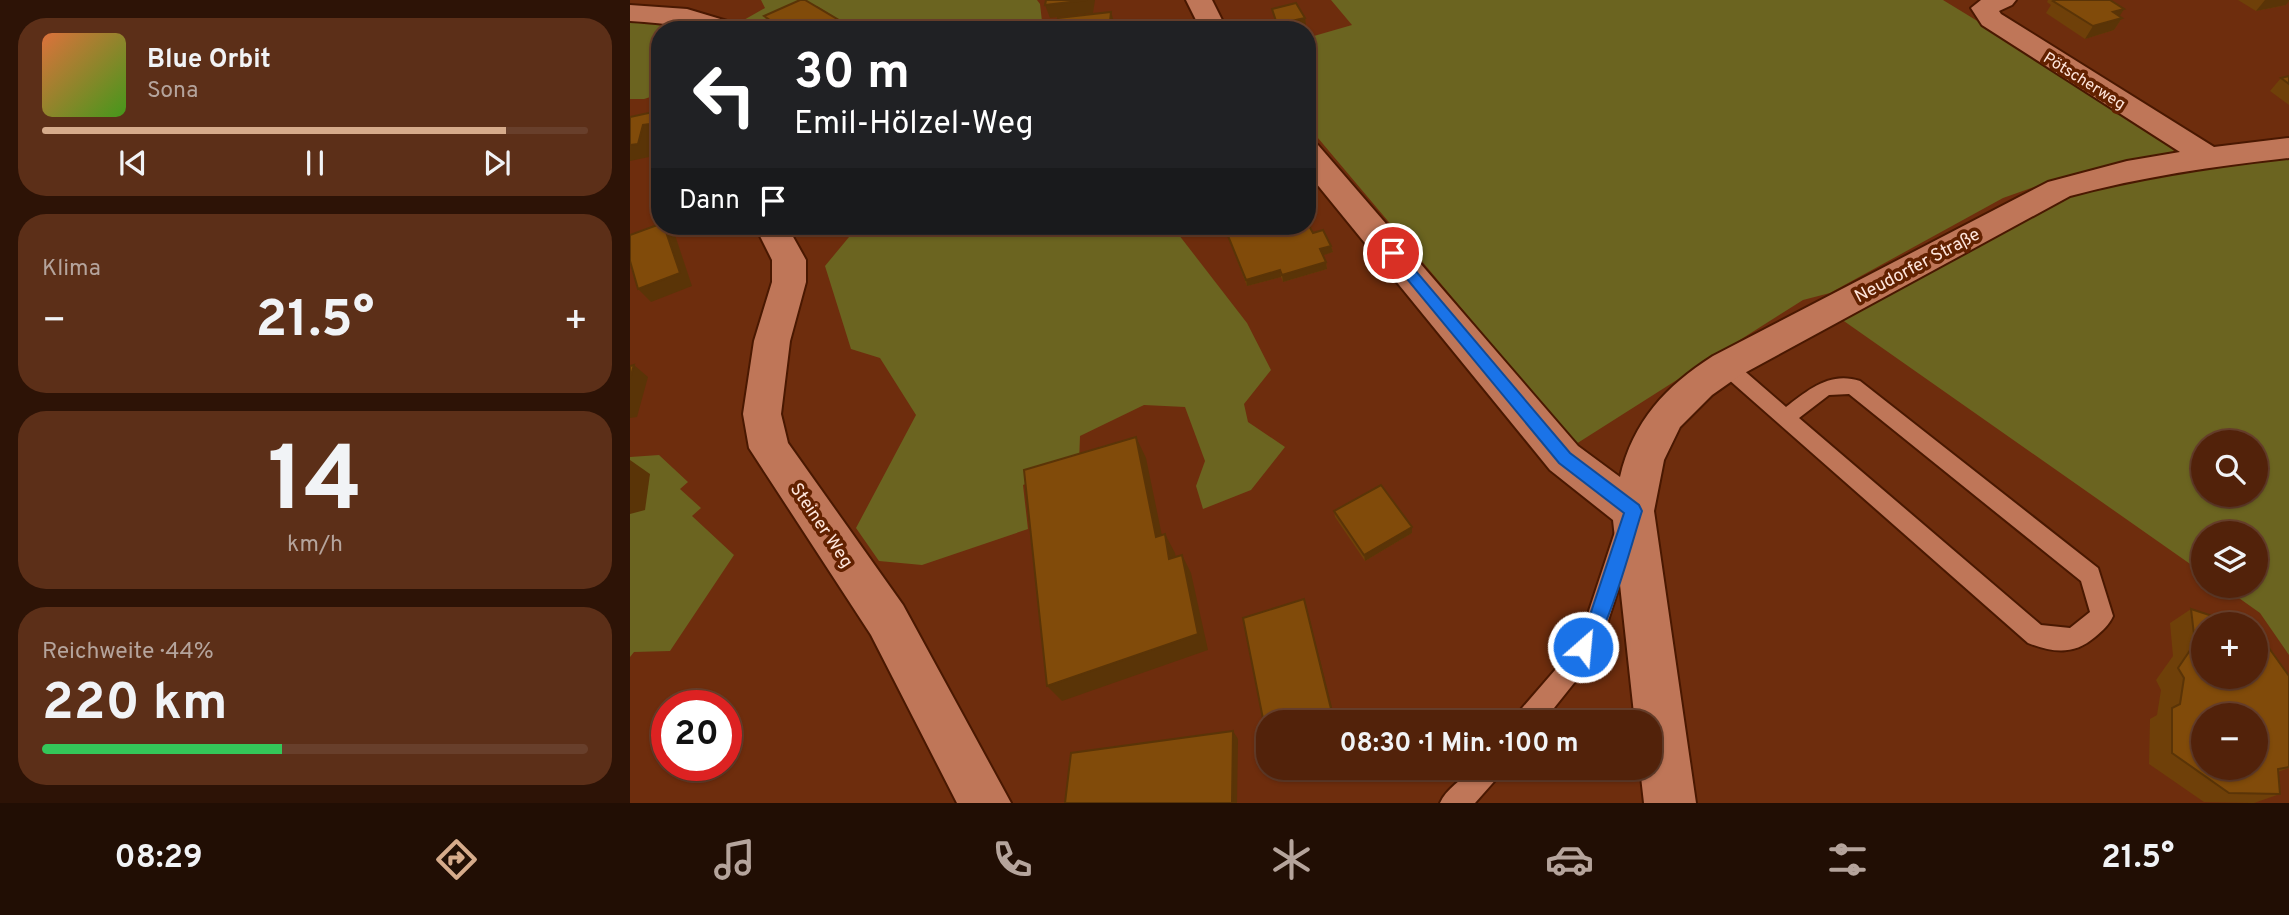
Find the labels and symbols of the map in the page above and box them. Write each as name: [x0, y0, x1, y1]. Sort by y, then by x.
street label: Pötscherweg: [2039, 49, 2129, 115]
pin: [1363, 223, 1423, 283]
street label: Neudorfer Straße: [1851, 224, 1984, 309]
street label: Steiner Weg: [784, 479, 858, 573]
position arrow: [1546, 610, 1620, 684]
speed limit sign: 20: [651, 690, 742, 781]

